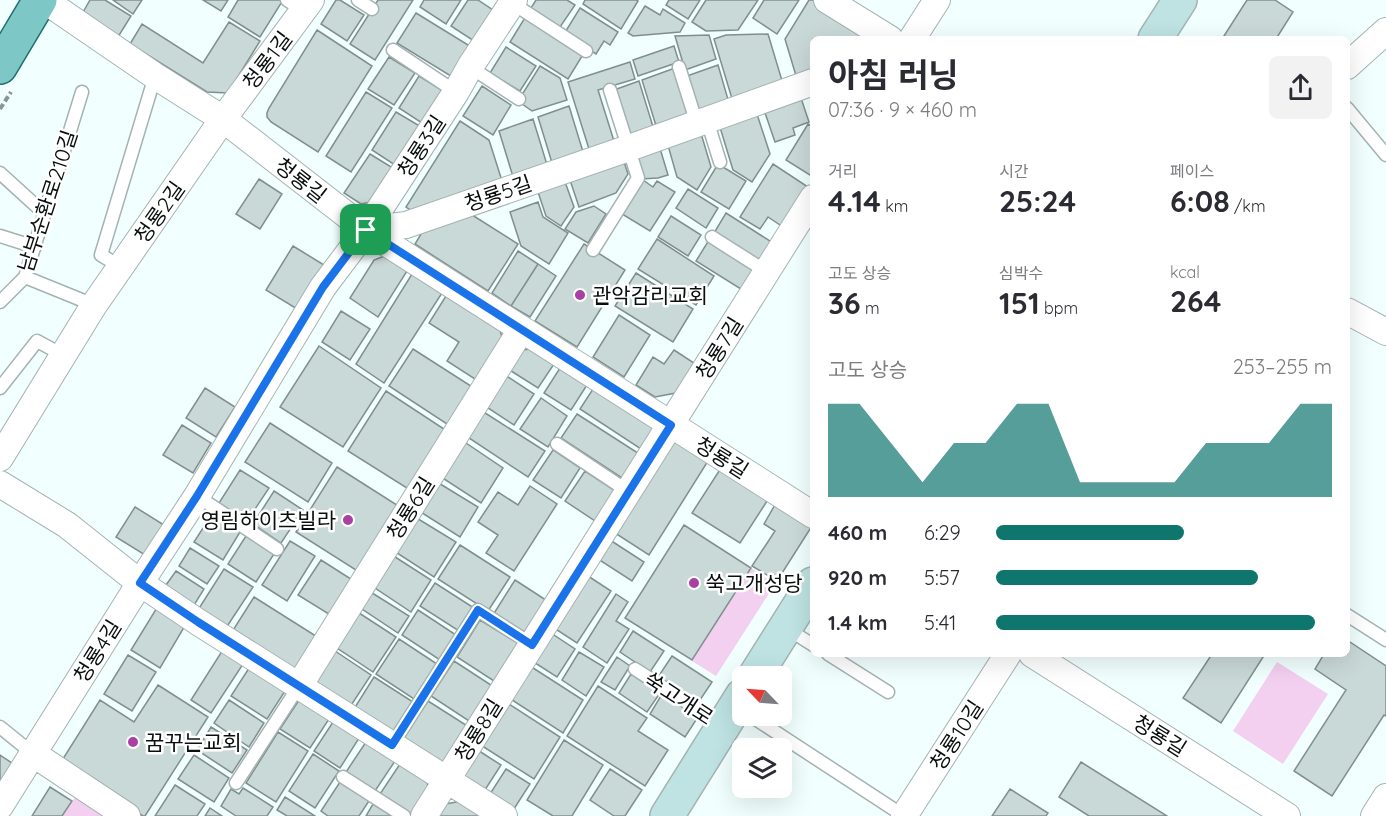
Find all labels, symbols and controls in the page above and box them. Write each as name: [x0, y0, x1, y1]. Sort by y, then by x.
street label: 청룡1길: [237, 26, 297, 94]
text: 아침 러닝: [828, 54, 959, 95]
button: share: [1269, 56, 1332, 119]
text: 07:36 · 9 × 460 m: [828, 97, 977, 122]
street label: 청룡3길: [391, 110, 451, 182]
street label: 남부순환로210길: [12, 127, 82, 275]
street label: 청룡길: [270, 152, 332, 208]
text: 거리: [828, 161, 857, 181]
text: 시간: [999, 161, 1028, 181]
text: 페이스: [1170, 161, 1214, 181]
street label: 청룡5길: [461, 169, 535, 217]
street label: 청룡2길: [128, 176, 190, 248]
text: 4.14: [828, 182, 881, 220]
text: 25:24: [999, 182, 1076, 220]
text: 6:08: [1170, 182, 1230, 220]
text: km: [881, 196, 908, 216]
text: /km: [1230, 196, 1266, 216]
pin: [340, 204, 391, 255]
icon: arrive: [349, 213, 382, 246]
text: kcal: [1170, 262, 1200, 282]
text: 고도 상승: [828, 263, 891, 283]
text: 심박수: [999, 263, 1043, 283]
place label: 관악감리교회: [592, 282, 708, 308]
text: 264: [1170, 282, 1221, 320]
text: 36: [828, 284, 861, 322]
text: 151: [999, 284, 1040, 322]
marker: 관악감리교회: [573, 288, 587, 302]
text: m: [861, 298, 880, 318]
text: bpm: [1040, 298, 1078, 318]
street label: 청룡7길: [690, 312, 748, 384]
text: 253–255 m: [1233, 354, 1332, 379]
text: 고도 상승: [828, 357, 907, 382]
street label: 청룡길: [691, 431, 753, 483]
street label: 청룡6길: [381, 472, 439, 544]
place label: 영림하이츠빌라: [201, 507, 336, 533]
marker: 영림하이츠빌라: [341, 513, 355, 527]
text: 460 m: [828, 520, 887, 545]
text: 6:29: [924, 520, 961, 545]
text: 920 m: [828, 565, 887, 590]
text: 5:57: [924, 565, 960, 590]
place label: 쑥고개성당: [706, 570, 803, 596]
marker: 쑥고개성당: [687, 576, 701, 590]
text: 1.4 km: [828, 610, 887, 635]
text: 5:41: [924, 610, 956, 635]
street label: 청룡4길: [68, 615, 126, 687]
street label: 쑥고개로: [640, 666, 718, 730]
north arrow: [732, 666, 792, 726]
map controls: [732, 666, 792, 798]
street label: 청룡8길: [449, 694, 507, 766]
street label: 청룡10길: [924, 695, 988, 775]
street label: 청룡길: [1129, 709, 1191, 761]
place label: 꿈꾸는교회: [145, 729, 242, 755]
marker: 꿈꾸는교회: [126, 735, 140, 749]
button: layers: [732, 738, 792, 798]

